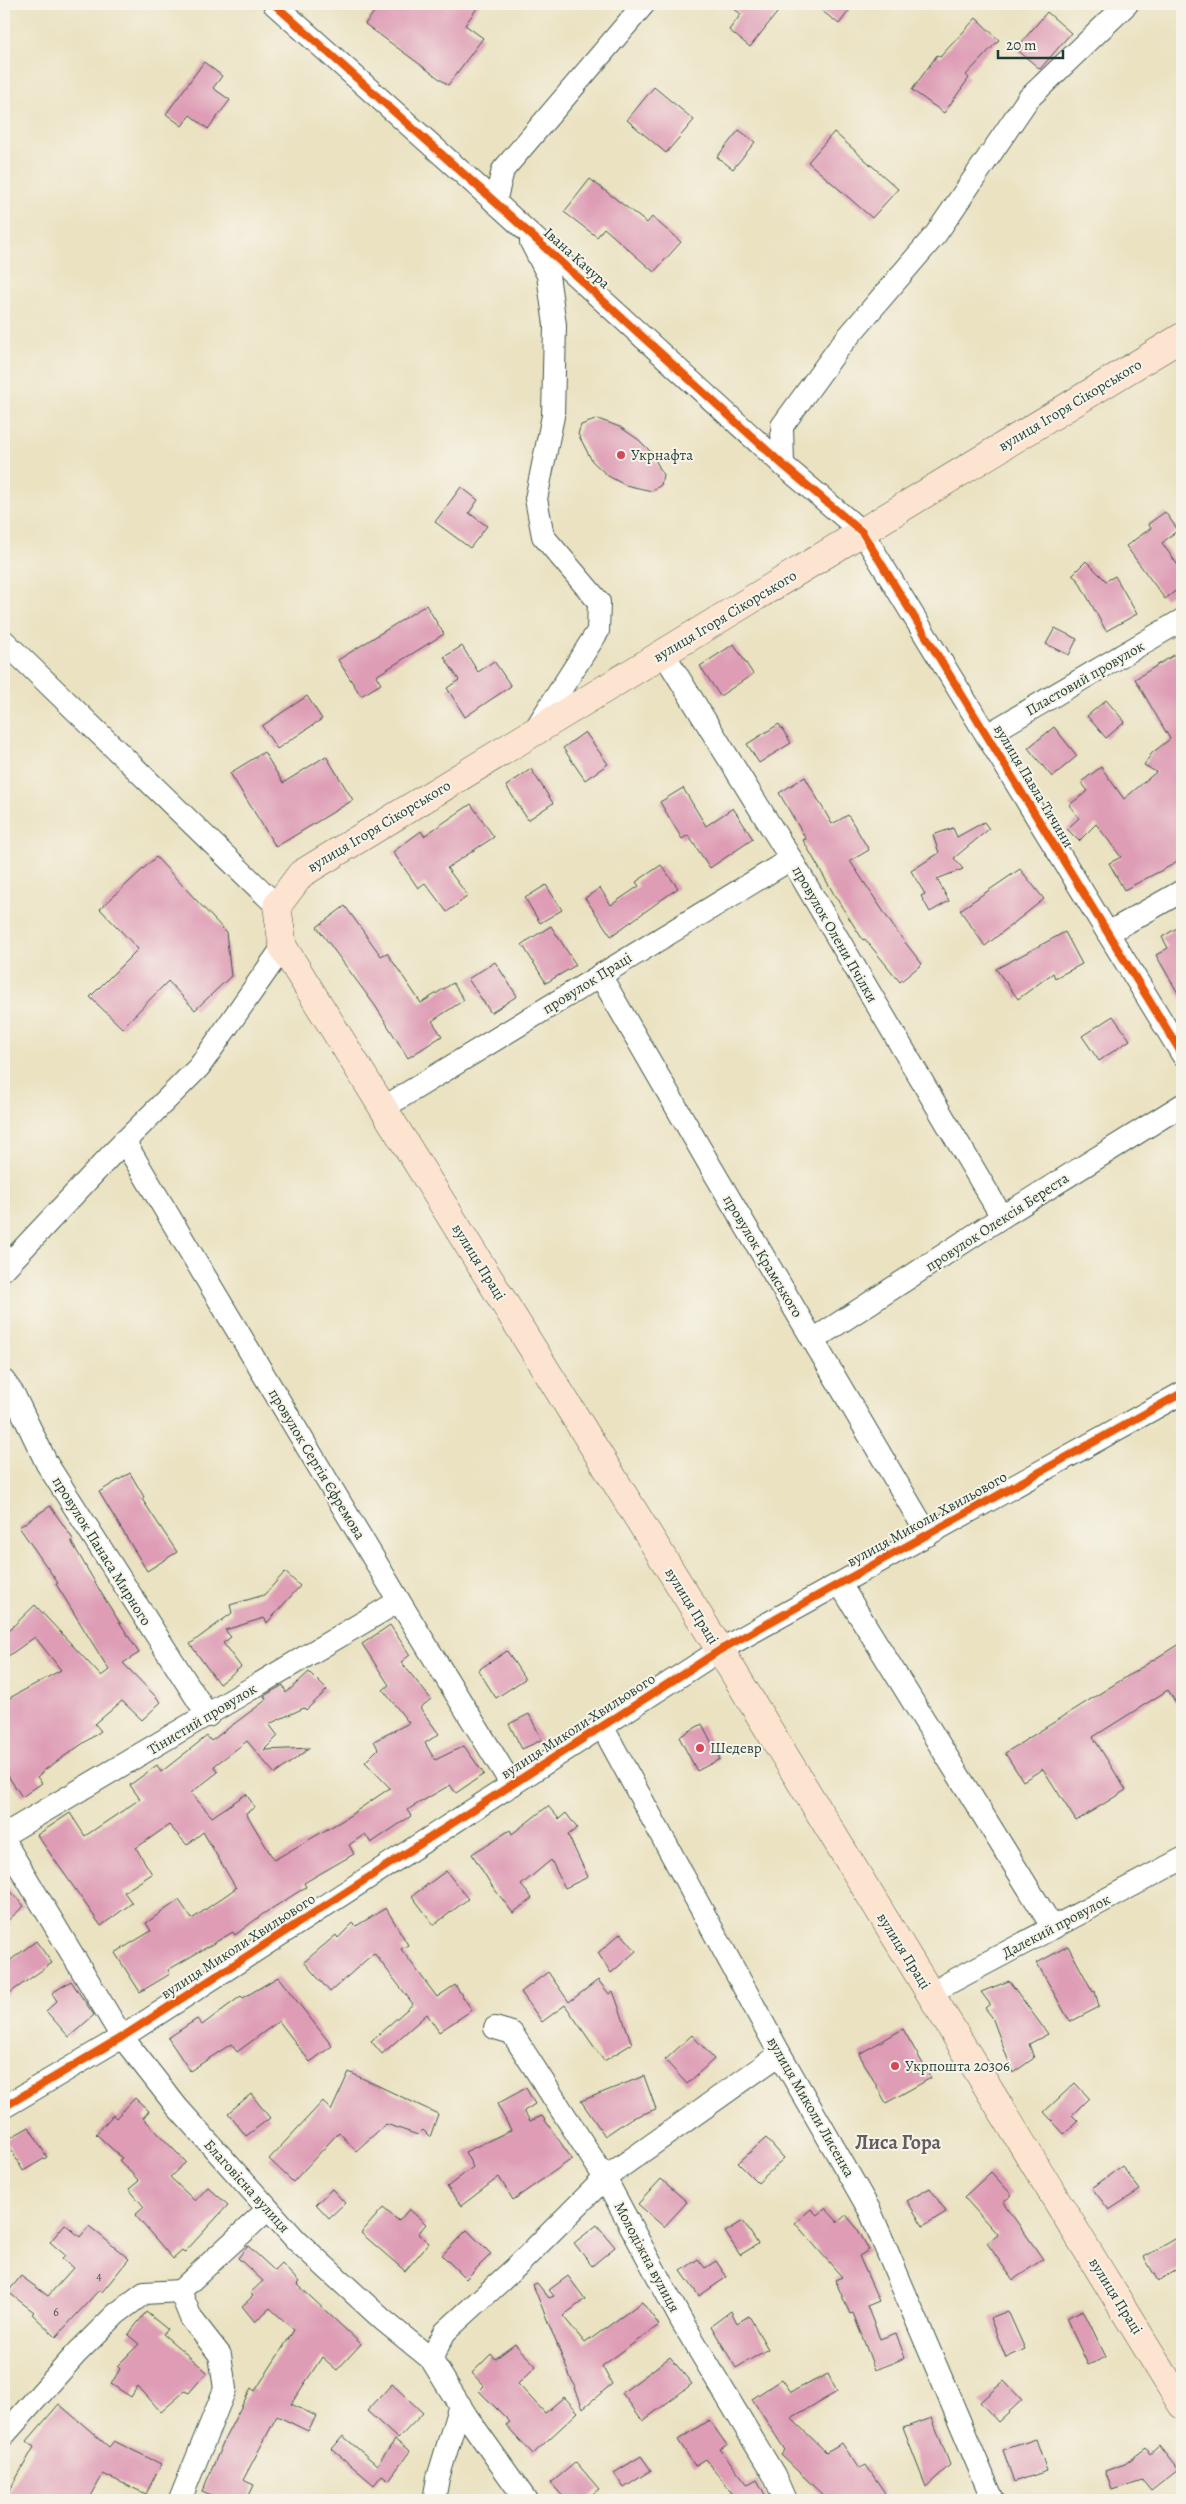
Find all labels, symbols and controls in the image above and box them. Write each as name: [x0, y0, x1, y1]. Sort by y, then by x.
scale bar: [998, 28, 1064, 60]
text: 20 m: [1006, 35, 1037, 55]
street label: Івана Качура: [539, 223, 615, 293]
street label: вулиця Ігоря Сікорського: [995, 354, 1145, 456]
place label: Укрнафта: [631, 445, 693, 465]
marker: Укрнафта: [615, 449, 627, 461]
street label: вулиця Ігоря Сікорського: [650, 565, 800, 667]
street label: Пластовий провулок: [1022, 636, 1148, 720]
street label: вулиця Павла Тичини: [989, 721, 1079, 852]
street label: вулиця Ігоря Сікорського: [304, 775, 454, 877]
street label: провулок Олени Пчілки: [788, 862, 883, 1006]
street label: провулок Праці: [539, 948, 635, 1018]
street label: провулок Олексія Береста: [921, 1168, 1073, 1276]
street label: провулок Крамського: [718, 1191, 808, 1321]
street label: вулиця Праці: [448, 1220, 510, 1304]
street label: провулок Сергія Єфремова: [264, 1385, 370, 1543]
street label: вулиця Миколи Хвильового: [843, 1467, 1011, 1571]
street label: провулок Панаса Мирного: [48, 1473, 156, 1629]
street label: вулиця Праці: [661, 1564, 723, 1648]
street label: вулиця Миколи Хвильового: [497, 1669, 659, 1783]
street label: Тінистий провулок: [144, 1678, 260, 1759]
place label: Шедевр: [710, 1738, 762, 1758]
marker: Шедевр: [694, 1742, 706, 1754]
street label: вулиця Миколи Хвильового: [157, 1889, 319, 2003]
street label: Далекий провулок: [998, 1889, 1114, 1963]
street label: вулиця Праці: [873, 1909, 935, 1993]
street label: вулиця Миколи Лисенка: [763, 2033, 859, 2181]
place label: Укрпошта 20306: [905, 2056, 1010, 2076]
marker: Укрпошта 20306: [889, 2060, 901, 2072]
district label: Лиса Гора: [855, 2129, 942, 2156]
street label: Благовісна вулиця: [200, 2135, 294, 2237]
street label: Молодіжна вулиця: [609, 2198, 685, 2316]
street label: вулиця Праці: [1085, 2254, 1147, 2338]
house number: 4: [96, 2268, 102, 2284]
house number: 6: [53, 2304, 59, 2320]

